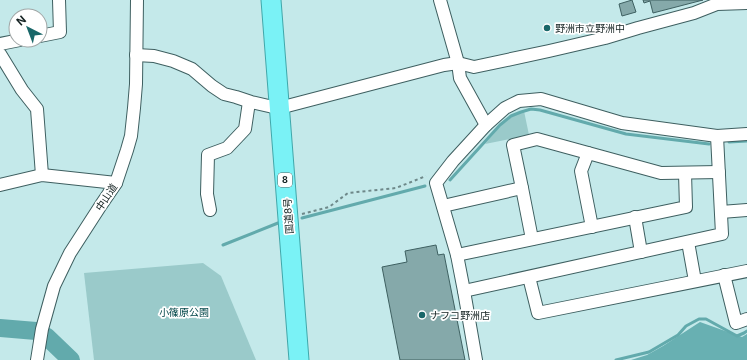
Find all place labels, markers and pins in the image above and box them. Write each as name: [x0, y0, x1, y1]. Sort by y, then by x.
place label: 野洲市立野洲中: [555, 22, 625, 34]
marker: 野洲市立野洲中: [542, 23, 552, 33]
place label: ナフコ野洲店: [430, 309, 490, 321]
marker: ナフコ野洲店: [417, 310, 427, 320]

